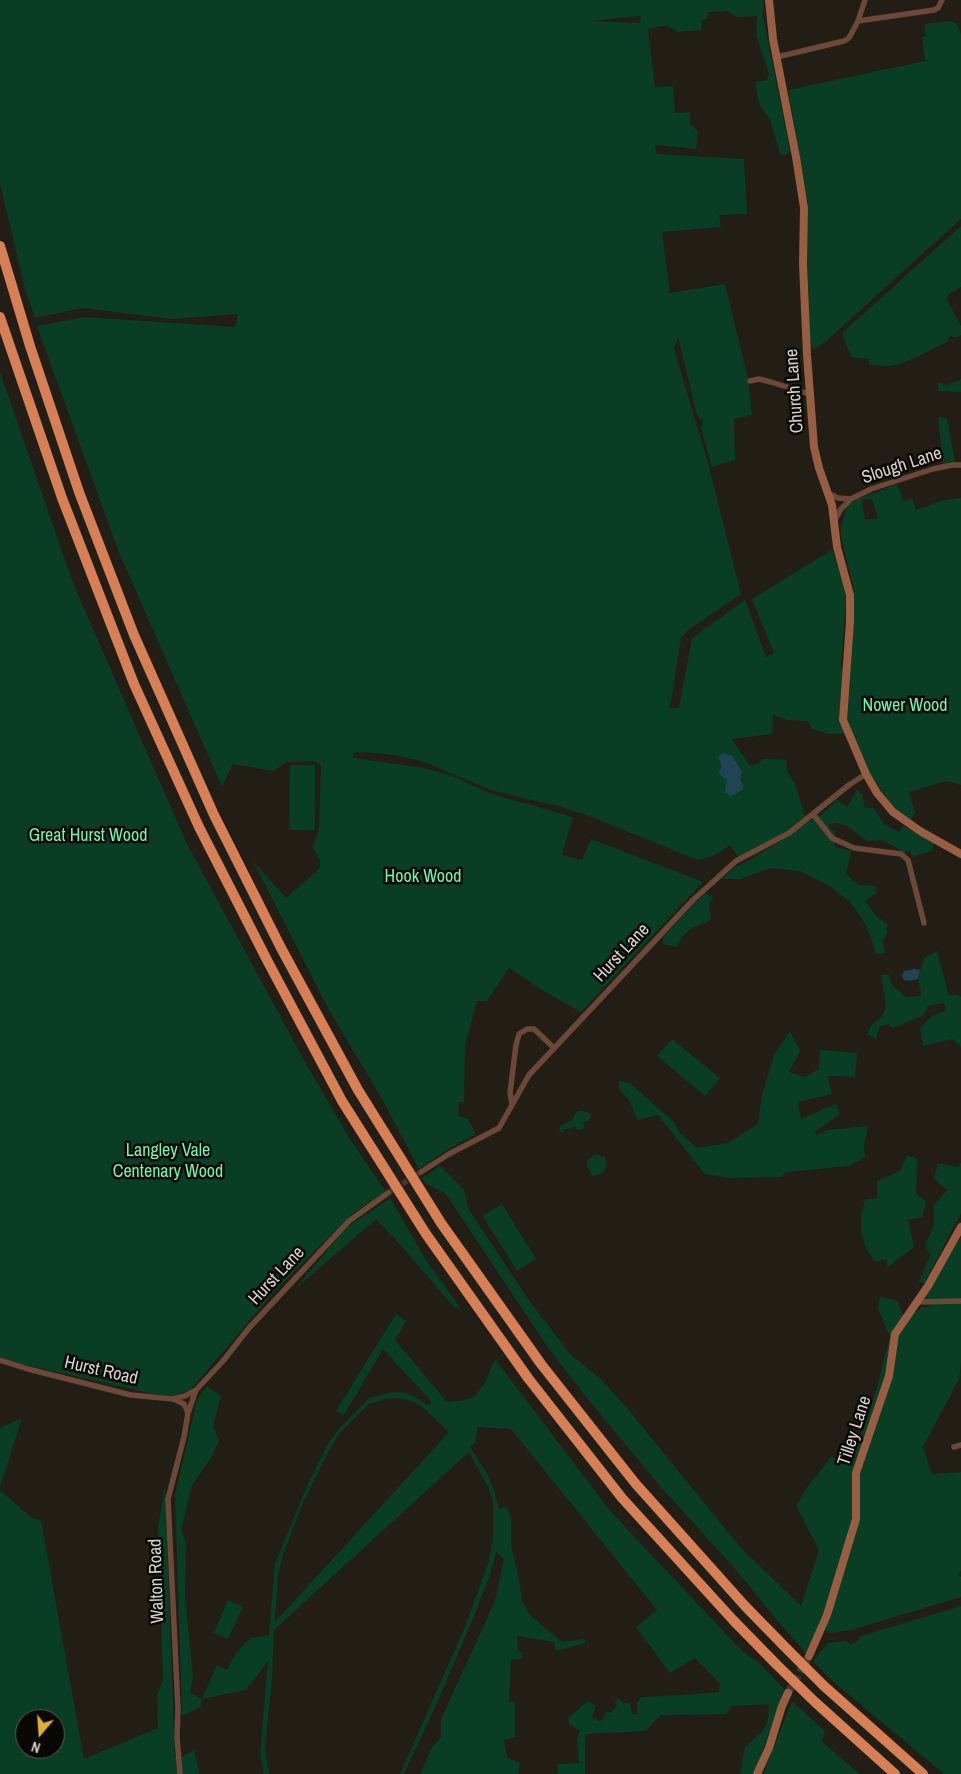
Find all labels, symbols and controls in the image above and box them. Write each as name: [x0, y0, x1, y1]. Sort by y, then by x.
street label: Church Lane: [781, 348, 809, 434]
street label: Slough Lane: [859, 443, 945, 489]
park label: Nower Wood: [862, 695, 948, 717]
park label: Great Hurst Wood: [29, 825, 147, 847]
park label: Hook Wood: [385, 866, 461, 888]
street label: Hurst Lane: [589, 919, 655, 987]
park label: Langley Vale Centenary Wood: [113, 1140, 223, 1182]
street label: Hurst Lane: [244, 1242, 310, 1310]
street label: Hurst Road: [62, 1352, 140, 1390]
street label: Tilley Lane: [834, 1393, 876, 1469]
street label: Walton Road: [145, 1538, 169, 1624]
north arrow: [15, 1709, 65, 1759]
text: N: [29, 1737, 42, 1757]

